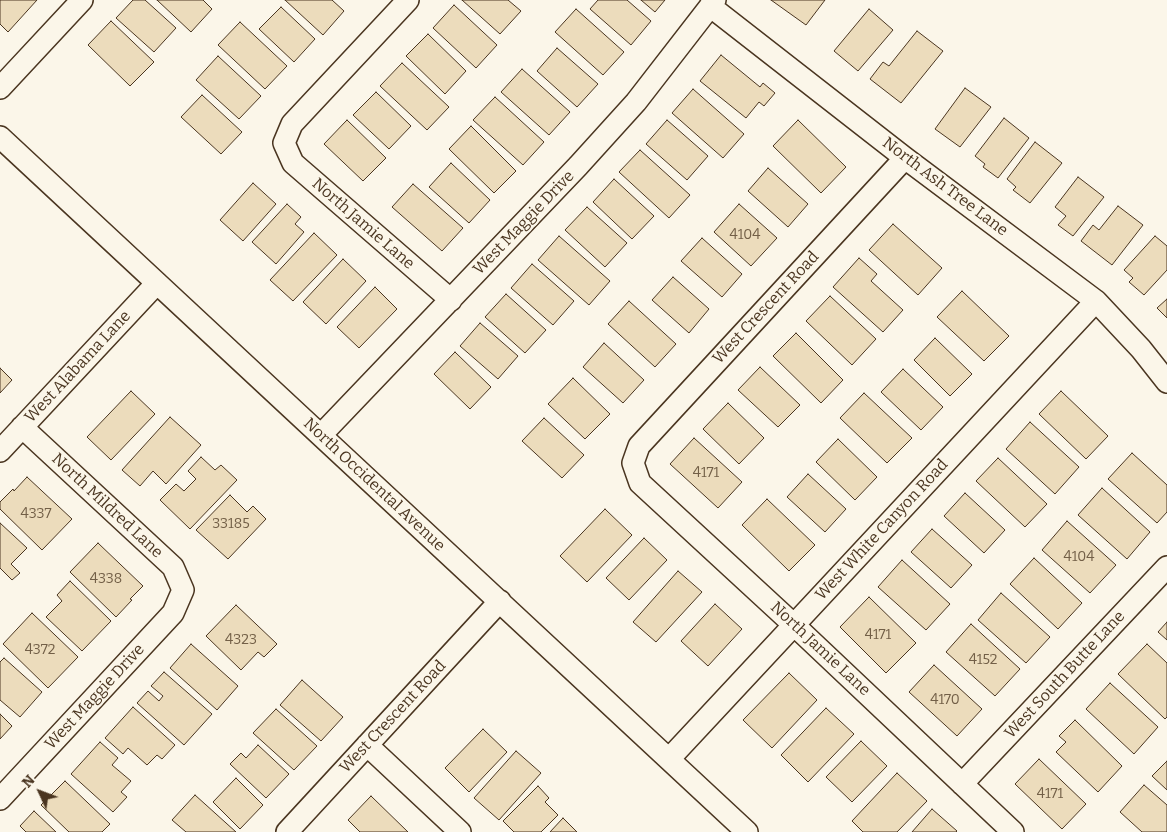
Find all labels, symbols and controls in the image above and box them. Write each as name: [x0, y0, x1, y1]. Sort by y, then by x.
street label: North Ash Tree Lane: [879, 134, 1011, 240]
street label: West Maggie Drive: [469, 167, 579, 279]
street label: North Jamie Lane: [308, 174, 418, 274]
house number: 4104: [729, 227, 761, 243]
street label: West Crescent Road: [709, 248, 823, 368]
street label: West Alabama Lane: [21, 307, 135, 427]
street label: North Occidental Avenue: [299, 414, 449, 556]
street label: North Mildred Lane: [47, 450, 167, 562]
street label: West White Canyon Road: [812, 456, 952, 604]
house number: 4171: [693, 465, 719, 481]
house number: 4337: [21, 506, 51, 522]
house number: 33185: [212, 516, 250, 532]
house number: 4104: [1063, 549, 1095, 565]
house number: 4338: [90, 571, 122, 587]
street label: North Jamie Lane: [766, 598, 874, 700]
street label: West South Butte Lane: [1001, 607, 1129, 743]
house number: 4171: [865, 627, 891, 643]
house number: 4323: [225, 632, 257, 648]
street label: West Maggie Drive: [41, 640, 149, 754]
house number: 4372: [25, 642, 55, 658]
house number: 4152: [969, 652, 997, 668]
street label: West Crescent Road: [336, 657, 450, 777]
house number: 4170: [930, 692, 960, 708]
north arrow: [15, 767, 65, 817]
text: N: [19, 772, 39, 791]
house number: 4171: [1037, 786, 1063, 802]

